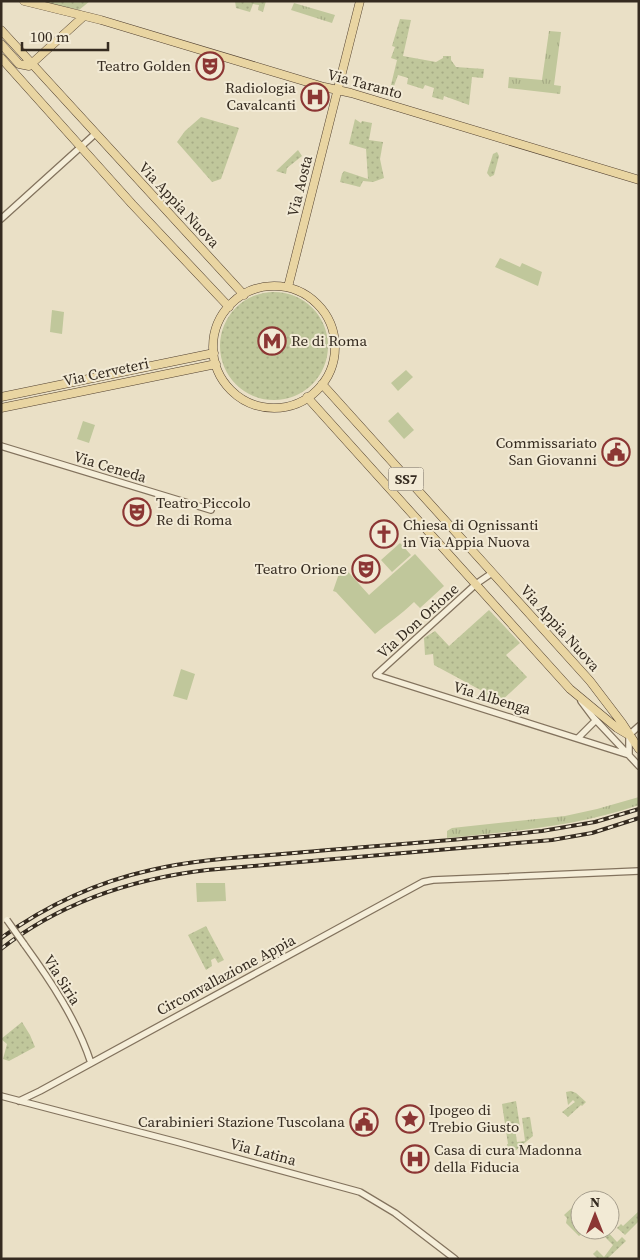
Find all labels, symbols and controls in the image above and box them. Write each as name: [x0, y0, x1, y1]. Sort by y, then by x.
scale bar: [22, 20, 109, 52]
text: 100 m: [30, 26, 70, 47]
theatre icon: Teatro Golden: [195, 51, 225, 81]
place label: Teatro Golden: [97, 55, 191, 76]
street label: Via Taranto: [325, 63, 405, 104]
place label: Radiologia Cavalcanti: [225, 77, 296, 115]
hospital icon: Radiologia Cavalcanti: [300, 82, 330, 112]
street label: Via Aosta: [282, 153, 317, 219]
street label: Via Appia Nuova: [134, 157, 225, 252]
metro station icon: Re di Roma: [257, 326, 287, 356]
place label: Re di Roma: [291, 330, 368, 351]
street label: Via Cerveteri: [61, 352, 151, 391]
place label: Commissariato San Giovanni: [496, 432, 597, 470]
public building icon: Commissariato San Giovanni: [601, 437, 631, 467]
street label: Via Ceneda: [71, 446, 149, 488]
road number: SS7: [388, 468, 424, 490]
place label: Teatro Piccolo Re di Roma: [156, 492, 251, 530]
theatre icon: Teatro Piccolo Re di Roma: [122, 497, 152, 527]
place label: Chiesa di Ognissanti in Via Appia Nuova: [403, 514, 539, 552]
church icon: Chiesa di Ognissanti in Via Appia Nuova: [369, 519, 399, 549]
theatre icon: Teatro Orione: [351, 554, 381, 584]
place label: Teatro Orione: [255, 558, 347, 579]
street label: Via Don Orione: [372, 578, 463, 663]
street label: Via Appia Nuova: [516, 580, 605, 676]
street label: Via Albenga: [451, 676, 534, 719]
street label: Circonvallazione Appia: [153, 929, 299, 1020]
street label: Via Siria: [39, 950, 86, 1009]
place label: Ipogeo di Trebio Giusto: [429, 1099, 519, 1137]
place icon: Ipogeo di Trebio Giusto: [395, 1104, 425, 1134]
public building icon: Carabinieri Stazione Tuscolana: [349, 1107, 379, 1137]
place label: Carabinieri Stazione Tuscolana: [138, 1111, 345, 1132]
street label: Via Latina: [228, 1133, 299, 1171]
place label: Casa di cura Madonna della Fiducia: [434, 1139, 582, 1177]
hospital icon: Casa di cura Madonna della Fiducia: [400, 1144, 430, 1174]
north arrow: [570, 1190, 620, 1240]
text: N: [590, 1192, 600, 1212]

